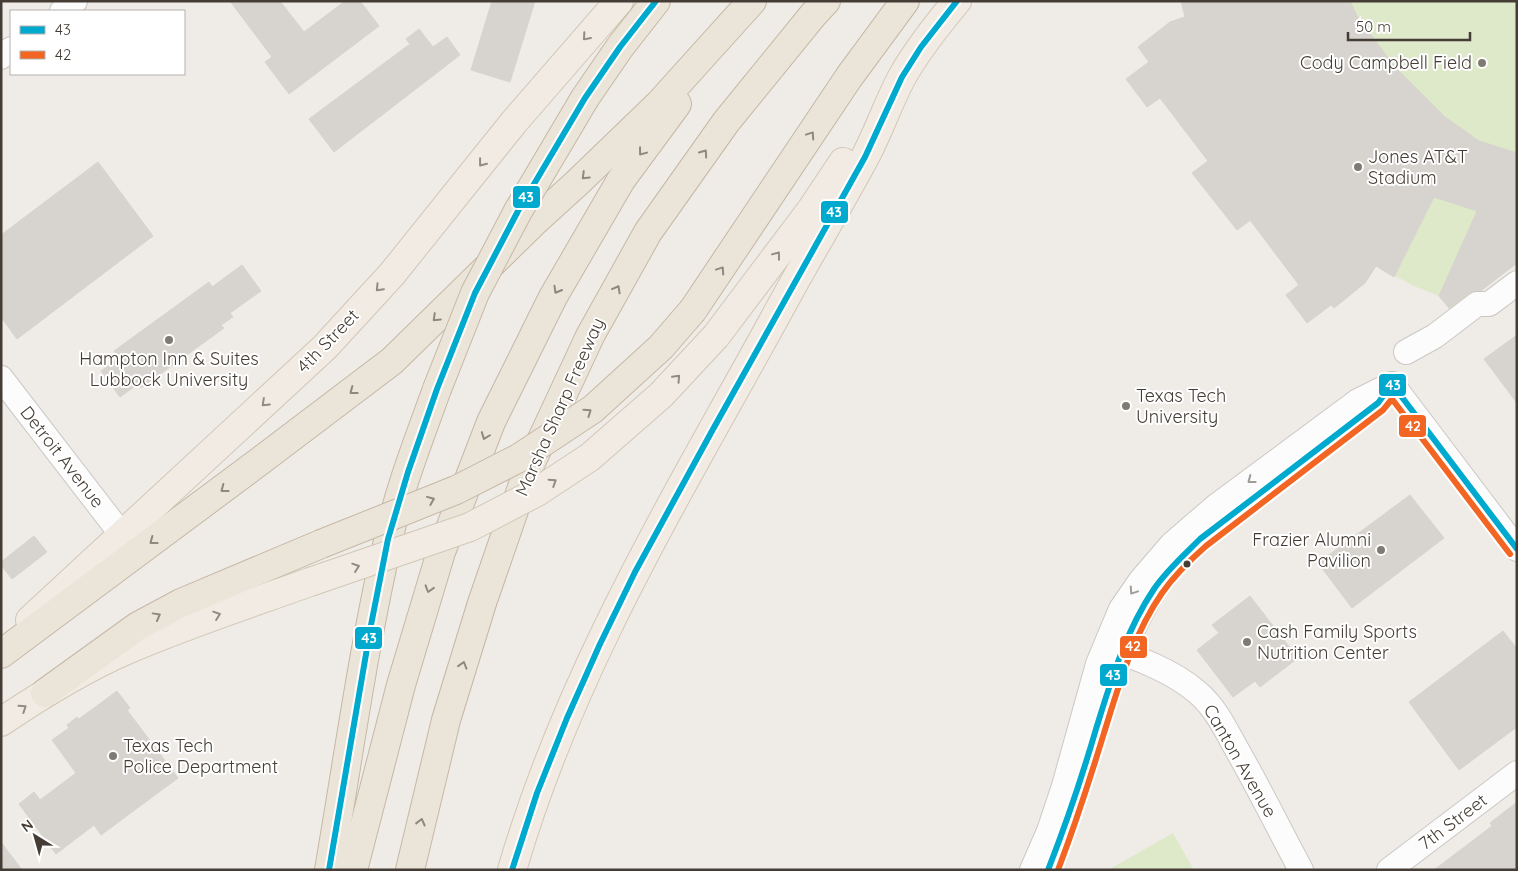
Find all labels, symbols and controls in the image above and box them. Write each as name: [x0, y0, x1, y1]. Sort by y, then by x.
legend: [10, 10, 185, 75]
scale bar: [1348, 10, 1470, 42]
text: 50 m: [1356, 17, 1391, 36]
text: 43: [55, 20, 71, 39]
one-way arrow: [583, 32, 592, 41]
text: 42: [55, 45, 71, 64]
place label: Cody Campbell Field: [1300, 51, 1472, 74]
marker: Cody Campbell Field: [1476, 57, 1488, 69]
one-way arrow: [805, 131, 814, 140]
place label: Jones AT&T Stadium: [1368, 145, 1468, 189]
one-way arrow: [639, 146, 648, 156]
one-way arrow: [698, 149, 707, 158]
one-way arrow: [479, 157, 488, 166]
marker: Jones AT&T Stadium: [1352, 161, 1364, 173]
one-way arrow: [582, 170, 591, 179]
line badge: 43: [512, 185, 541, 209]
text: 43: [518, 188, 534, 206]
line badge: 43: [820, 200, 849, 224]
text: 43: [826, 203, 842, 221]
one-way arrow: [771, 252, 779, 261]
one-way arrow: [714, 266, 724, 275]
one-way arrow: [376, 282, 385, 291]
one-way arrow: [553, 285, 563, 294]
one-way arrow: [610, 285, 620, 294]
street label: 4th Street: [292, 304, 364, 377]
one-way arrow: [432, 312, 441, 321]
street label: Marsha Sharp Freeway: [510, 314, 609, 500]
marker: Hampton Inn & Suites Lubbock University: [163, 334, 175, 346]
place label: Hampton Inn & Suites Lubbock University: [79, 347, 259, 391]
line badge: 43: [1378, 373, 1407, 397]
one-way arrow: [671, 375, 680, 384]
text: 43: [1385, 376, 1401, 394]
place label: Texas Tech University: [1136, 384, 1226, 428]
one-way arrow: [350, 385, 359, 393]
one-way arrow: [262, 397, 271, 406]
marker: Texas Tech University: [1120, 400, 1132, 412]
street label: Detroit Avenue: [15, 401, 109, 512]
one-way arrow: [582, 409, 591, 418]
line badge: 42: [1398, 414, 1427, 438]
text: 42: [1405, 417, 1421, 435]
one-way arrow: [481, 431, 492, 440]
one-way arrow: [1247, 474, 1257, 483]
one-way arrow: [548, 478, 557, 488]
one-way arrow: [220, 483, 230, 492]
one-way arrow: [426, 496, 435, 506]
place label: Frazier Alumni Pavilion: [1252, 528, 1371, 572]
one-way arrow: [149, 535, 159, 544]
marker: Frazier Alumni Pavilion: [1375, 544, 1387, 556]
unlabelled marker: [1182, 559, 1192, 569]
one-way arrow: [352, 562, 360, 572]
one-way arrow: [425, 584, 435, 592]
one-way arrow: [1130, 585, 1139, 594]
one-way arrow: [212, 611, 220, 621]
one-way arrow: [152, 612, 161, 622]
place label: Cash Family Sports Nutrition Center: [1257, 620, 1417, 664]
line badge: 43: [354, 626, 383, 650]
text: 43: [361, 629, 377, 647]
line badge: 42: [1119, 635, 1148, 659]
marker: Cash Family Sports Nutrition Center: [1241, 636, 1253, 648]
text: 42: [1125, 637, 1141, 655]
one-way arrow: [457, 662, 467, 670]
line badge: 43: [1099, 663, 1128, 687]
text: 43: [1105, 666, 1121, 684]
street label: Canton Avenue: [1199, 700, 1282, 821]
one-way arrow: [18, 704, 27, 714]
place label: Texas Tech Police Department: [123, 734, 278, 778]
marker: Texas Tech Police Department: [107, 750, 119, 762]
street label: 7th Street: [1414, 788, 1491, 855]
north arrow: [10, 811, 60, 861]
text: N: [18, 815, 37, 836]
one-way arrow: [415, 818, 426, 827]

